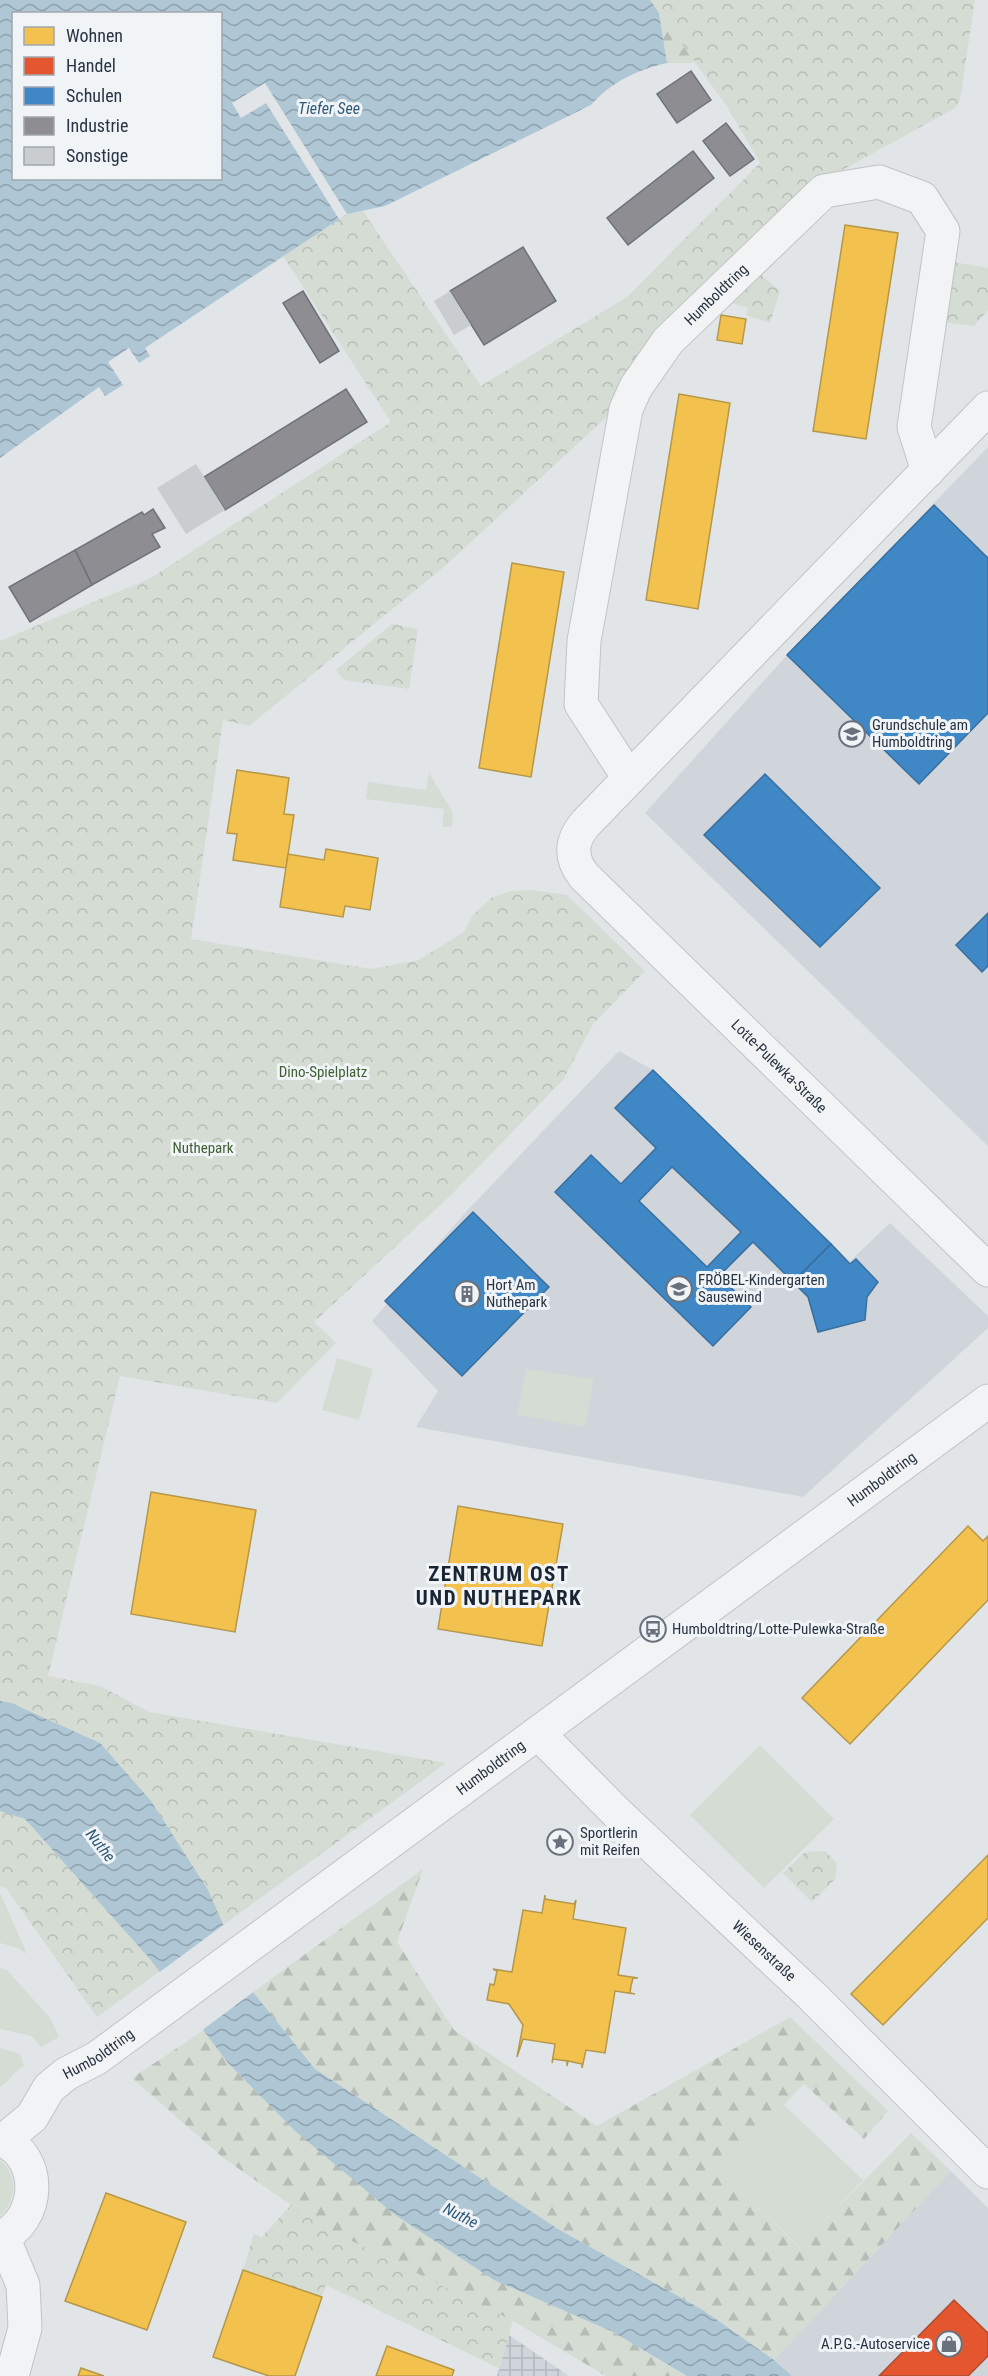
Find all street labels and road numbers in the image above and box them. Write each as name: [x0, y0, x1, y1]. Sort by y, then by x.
street label: Humboldtring: [681, 260, 752, 329]
street label: Lotte-Pulewka-Straße: [728, 1016, 831, 1117]
street label: Humboldtring: [844, 1448, 920, 1510]
street label: Humboldtring: [453, 1736, 529, 1799]
street label: Wiesenstraße: [728, 1917, 800, 1985]
street label: Humboldtring: [60, 2025, 137, 2083]

